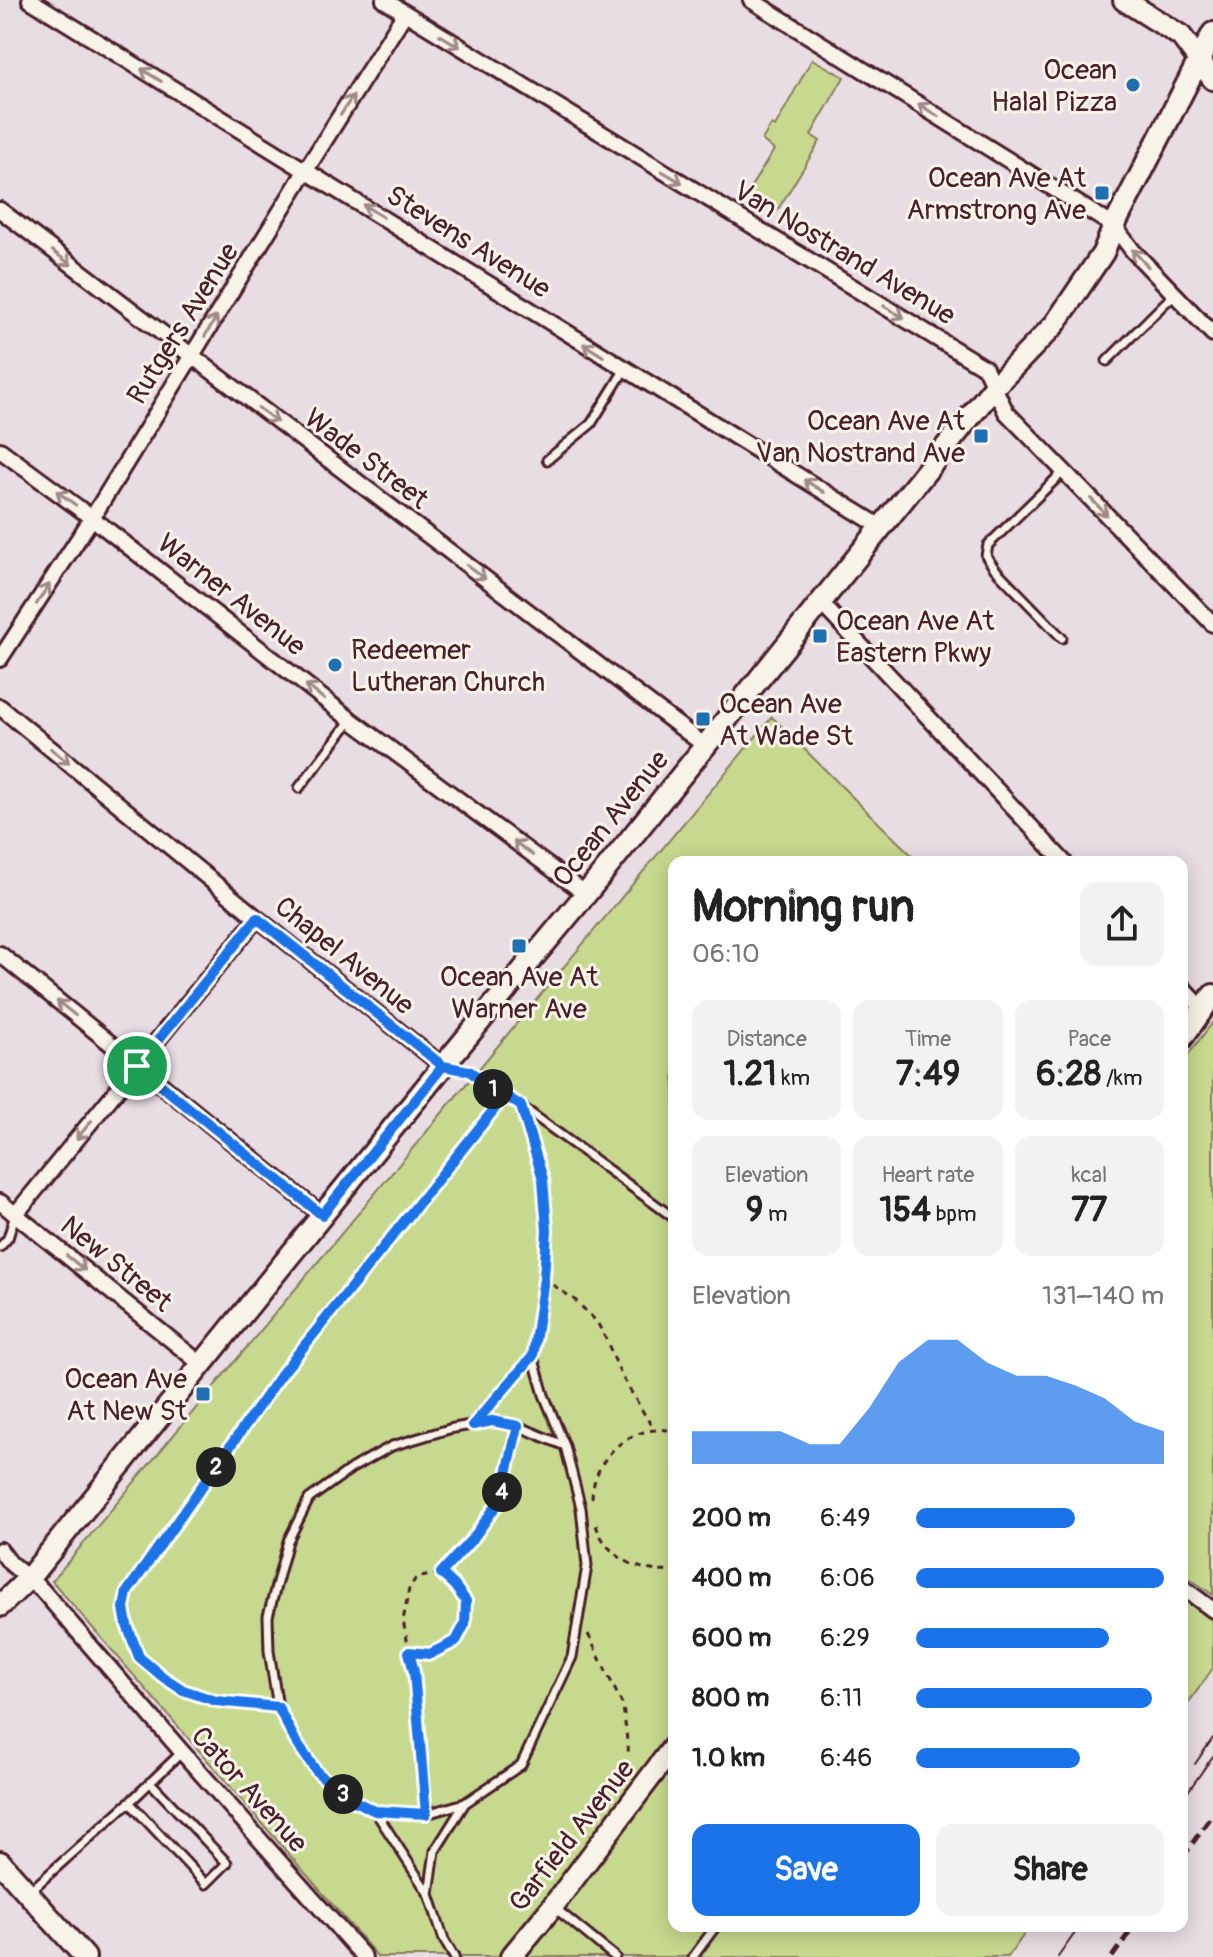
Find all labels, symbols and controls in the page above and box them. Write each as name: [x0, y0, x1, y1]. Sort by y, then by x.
one-way arrow: [438, 33, 461, 49]
place label: Ocean Halal Pizza: [991, 53, 1117, 120]
one-way arrow: [141, 67, 163, 84]
marker: Ocean Halal Pizza: [1124, 76, 1142, 94]
one-way arrow: [339, 94, 356, 116]
one-way arrow: [917, 102, 940, 118]
place label: Ocean Ave At Armstrong Ave: [906, 161, 1087, 228]
one-way arrow: [660, 169, 683, 185]
street label: Van Nostrand Avenue: [727, 173, 962, 333]
street label: Stevens Avenue: [380, 178, 557, 307]
marker: Ocean Ave At Armstrong Ave: [1093, 184, 1111, 202]
one-way arrow: [362, 203, 385, 219]
street label: Rutgers Avenue: [120, 236, 247, 411]
one-way arrow: [1131, 248, 1149, 268]
one-way arrow: [51, 249, 72, 266]
one-way arrow: [882, 304, 905, 320]
one-way arrow: [203, 315, 219, 338]
one-way arrow: [582, 341, 605, 357]
street label: Wade Street: [297, 401, 436, 518]
place label: Ocean Ave At Van Nostrand Ave: [756, 404, 966, 471]
one-way arrow: [257, 407, 279, 424]
marker: Ocean Ave At Van Nostrand Ave: [972, 427, 990, 445]
one-way arrow: [804, 478, 826, 495]
one-way arrow: [55, 490, 77, 506]
one-way arrow: [1089, 497, 1108, 517]
street label: Warner Avenue: [150, 526, 312, 664]
one-way arrow: [465, 564, 486, 581]
one-way arrow: [34, 583, 51, 605]
place label: Ocean Ave At Eastern Pkwy: [836, 604, 995, 671]
marker: Ocean Ave At Eastern Pkwy: [811, 627, 829, 645]
place label: Redeemer Lutheran Church: [351, 633, 545, 700]
marker: Redeemer Lutheran Church: [326, 656, 344, 674]
one-way arrow: [305, 683, 326, 700]
place label: Ocean Ave At Wade St: [719, 687, 854, 754]
marker: Ocean Ave At Wade St: [694, 710, 712, 728]
street label: Ocean Avenue: [545, 743, 677, 894]
one-way arrow: [49, 747, 70, 765]
one-way arrow: [513, 839, 535, 856]
text: Morning run: [692, 880, 915, 935]
button: share: [1080, 882, 1164, 966]
street label: Chapel Avenue: [267, 889, 421, 1023]
marker: Ocean Ave At Warner Ave: [510, 937, 528, 955]
text: 06:10: [692, 938, 760, 970]
place label: Ocean Ave At Warner Ave: [440, 960, 599, 1027]
one-way arrow: [56, 999, 77, 1016]
text: Distance: [726, 1025, 807, 1053]
text: Time: [905, 1025, 951, 1053]
text: Pace: [1068, 1025, 1111, 1053]
pin: [103, 1032, 171, 1100]
icon: arrive: [115, 1044, 159, 1088]
text: 1.21: [723, 1053, 776, 1096]
text: 7:49: [896, 1053, 960, 1096]
text: 6:28: [1036, 1053, 1101, 1096]
text: km: [776, 1064, 810, 1092]
text: /km: [1101, 1064, 1143, 1092]
pin: 1: [473, 1069, 513, 1109]
text: 1: [489, 1075, 497, 1103]
one-way arrow: [75, 1120, 93, 1140]
text: Elevation: [725, 1161, 809, 1189]
text: Heart rate: [882, 1161, 974, 1189]
text: kcal: [1071, 1161, 1107, 1189]
text: 9: [746, 1189, 763, 1232]
text: 154: [880, 1189, 931, 1232]
text: 77: [1071, 1189, 1107, 1232]
text: m: [763, 1200, 788, 1228]
text: bpm: [931, 1200, 976, 1228]
street label: New Street: [53, 1209, 180, 1320]
one-way arrow: [65, 1255, 86, 1272]
text: Elevation: [692, 1280, 791, 1312]
text: 131–140 m: [1042, 1280, 1164, 1312]
place label: Ocean Ave At New St: [64, 1362, 188, 1429]
marker: Ocean Ave At New St: [194, 1385, 212, 1403]
pin: 2: [196, 1447, 236, 1487]
text: 2: [210, 1453, 222, 1481]
pin: 4: [482, 1472, 522, 1512]
text: 4: [496, 1478, 508, 1506]
text: 200 m: [692, 1502, 771, 1534]
text: 6:49: [820, 1502, 871, 1534]
text: 400 m: [692, 1562, 771, 1594]
text: 6:06: [820, 1562, 875, 1594]
text: 600 m: [692, 1622, 771, 1654]
text: 6:29: [820, 1622, 870, 1654]
text: 800 m: [692, 1682, 769, 1714]
text: 6:11: [820, 1682, 862, 1714]
street label: Cator Avenue: [183, 1720, 315, 1861]
text: 1.0 km: [692, 1742, 765, 1774]
text: 6:46: [820, 1742, 872, 1774]
street label: Garfield Avenue: [502, 1752, 643, 1919]
pin: 3: [323, 1774, 363, 1814]
text: 3: [337, 1780, 349, 1808]
button: Save: [692, 1824, 920, 1916]
button: Share: [936, 1824, 1164, 1916]

